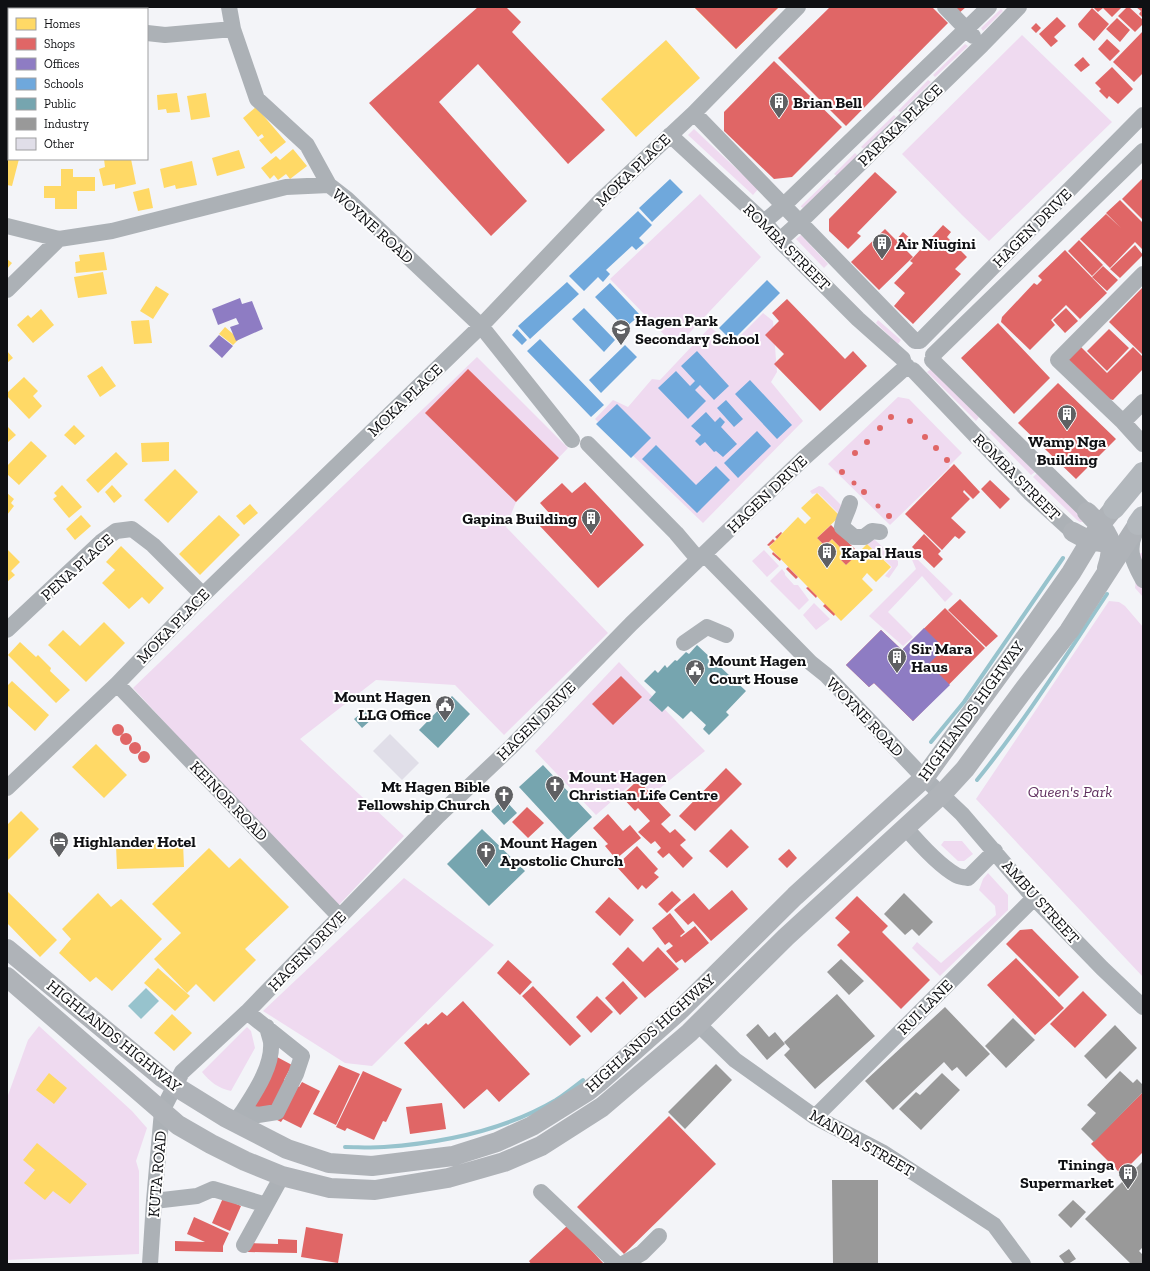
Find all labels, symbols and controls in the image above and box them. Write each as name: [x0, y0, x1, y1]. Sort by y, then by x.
legend: [8, 8, 148, 160]
text: Homes: [44, 17, 80, 31]
text: Shops: [44, 37, 75, 51]
text: Offices: [44, 57, 80, 71]
text: Schools: [44, 77, 83, 91]
street label: PARAKA PLACE: [854, 80, 946, 170]
building icon: Brian Bell: [768, 91, 790, 119]
place label: Brian Bell: [793, 93, 863, 112]
text: Public: [44, 97, 77, 111]
text: Industry: [44, 117, 90, 131]
street label: MOKA PLACE: [592, 130, 674, 210]
text: Other: [44, 137, 75, 151]
street label: WOYNE ROAD: [328, 184, 418, 268]
street label: HAGEN DRIVE: [989, 185, 1075, 271]
street label: ROMBA STREET: [740, 200, 835, 295]
building icon: Air Niugini: [871, 232, 893, 260]
place label: Air Niugini: [896, 234, 976, 253]
place label: Hagen Park Secondary School: [635, 311, 760, 348]
school or university icon: Hagen Park Secondary School: [610, 318, 632, 346]
street label: MOKA PLACE: [364, 360, 446, 440]
building icon: Wamp Nga Building: [1056, 403, 1078, 431]
street label: ROMBA STREET: [970, 430, 1065, 525]
place label: Wamp Nga Building: [1028, 432, 1106, 469]
street label: HAGEN DRIVE: [723, 451, 811, 537]
building icon: Gapina Building: [580, 507, 602, 535]
place label: Gapina Building: [462, 509, 577, 528]
street label: PENA PLACE: [37, 530, 117, 604]
building icon: Kapal Haus: [816, 541, 838, 569]
place label: Kapal Haus: [841, 543, 922, 562]
street label: MOKA PLACE: [133, 585, 213, 667]
street label: HIGHLANDS HIGHWAY: [914, 637, 1028, 784]
place label: Sir Mara Haus: [911, 639, 972, 676]
building icon: Sir Mara Haus: [886, 646, 908, 674]
place label: Mount Hagen Court House: [709, 651, 807, 688]
public building icon: Mount Hagen Court House: [684, 658, 706, 686]
street label: WOYNE ROAD: [822, 673, 908, 761]
street label: HAGEN DRIVE: [493, 678, 579, 764]
place label: Mount Hagen LLG Office: [334, 687, 432, 724]
public building icon: Mount Hagen LLG Office: [434, 694, 456, 722]
street label: KEINOR ROAD: [186, 757, 272, 845]
place label: Mount Hagen Christian Life Centre: [569, 767, 718, 804]
church icon: Mount Hagen Christian Life Centre: [544, 774, 566, 802]
place label: Mt Hagen Bible Fellowship Church: [358, 777, 491, 814]
park label: Queen's Park: [1028, 782, 1112, 801]
church icon: Mt Hagen Bible Fellowship Church: [493, 784, 515, 812]
hotel icon: Highlander Hotel: [48, 830, 70, 858]
place label: Highlander Hotel: [73, 832, 196, 851]
place label: Mount Hagen Apostolic Church: [500, 833, 624, 870]
church icon: Mount Hagen Apostolic Church: [475, 840, 497, 868]
street label: AMBU STREET: [998, 856, 1084, 948]
street label: HAGEN DRIVE: [264, 907, 350, 995]
street label: HIGHLANDS HIGHWAY: [581, 970, 719, 1096]
street label: RUI LANE: [893, 975, 957, 1039]
street label: HIGHLANDS HIGHWAY: [43, 976, 185, 1096]
street label: MANDA STREET: [806, 1105, 918, 1181]
street label: KUTA ROAD: [144, 1130, 170, 1218]
place label: Tininga Supermarket: [1020, 1155, 1115, 1192]
building icon: Tininga Supermarket: [1117, 1162, 1139, 1190]

